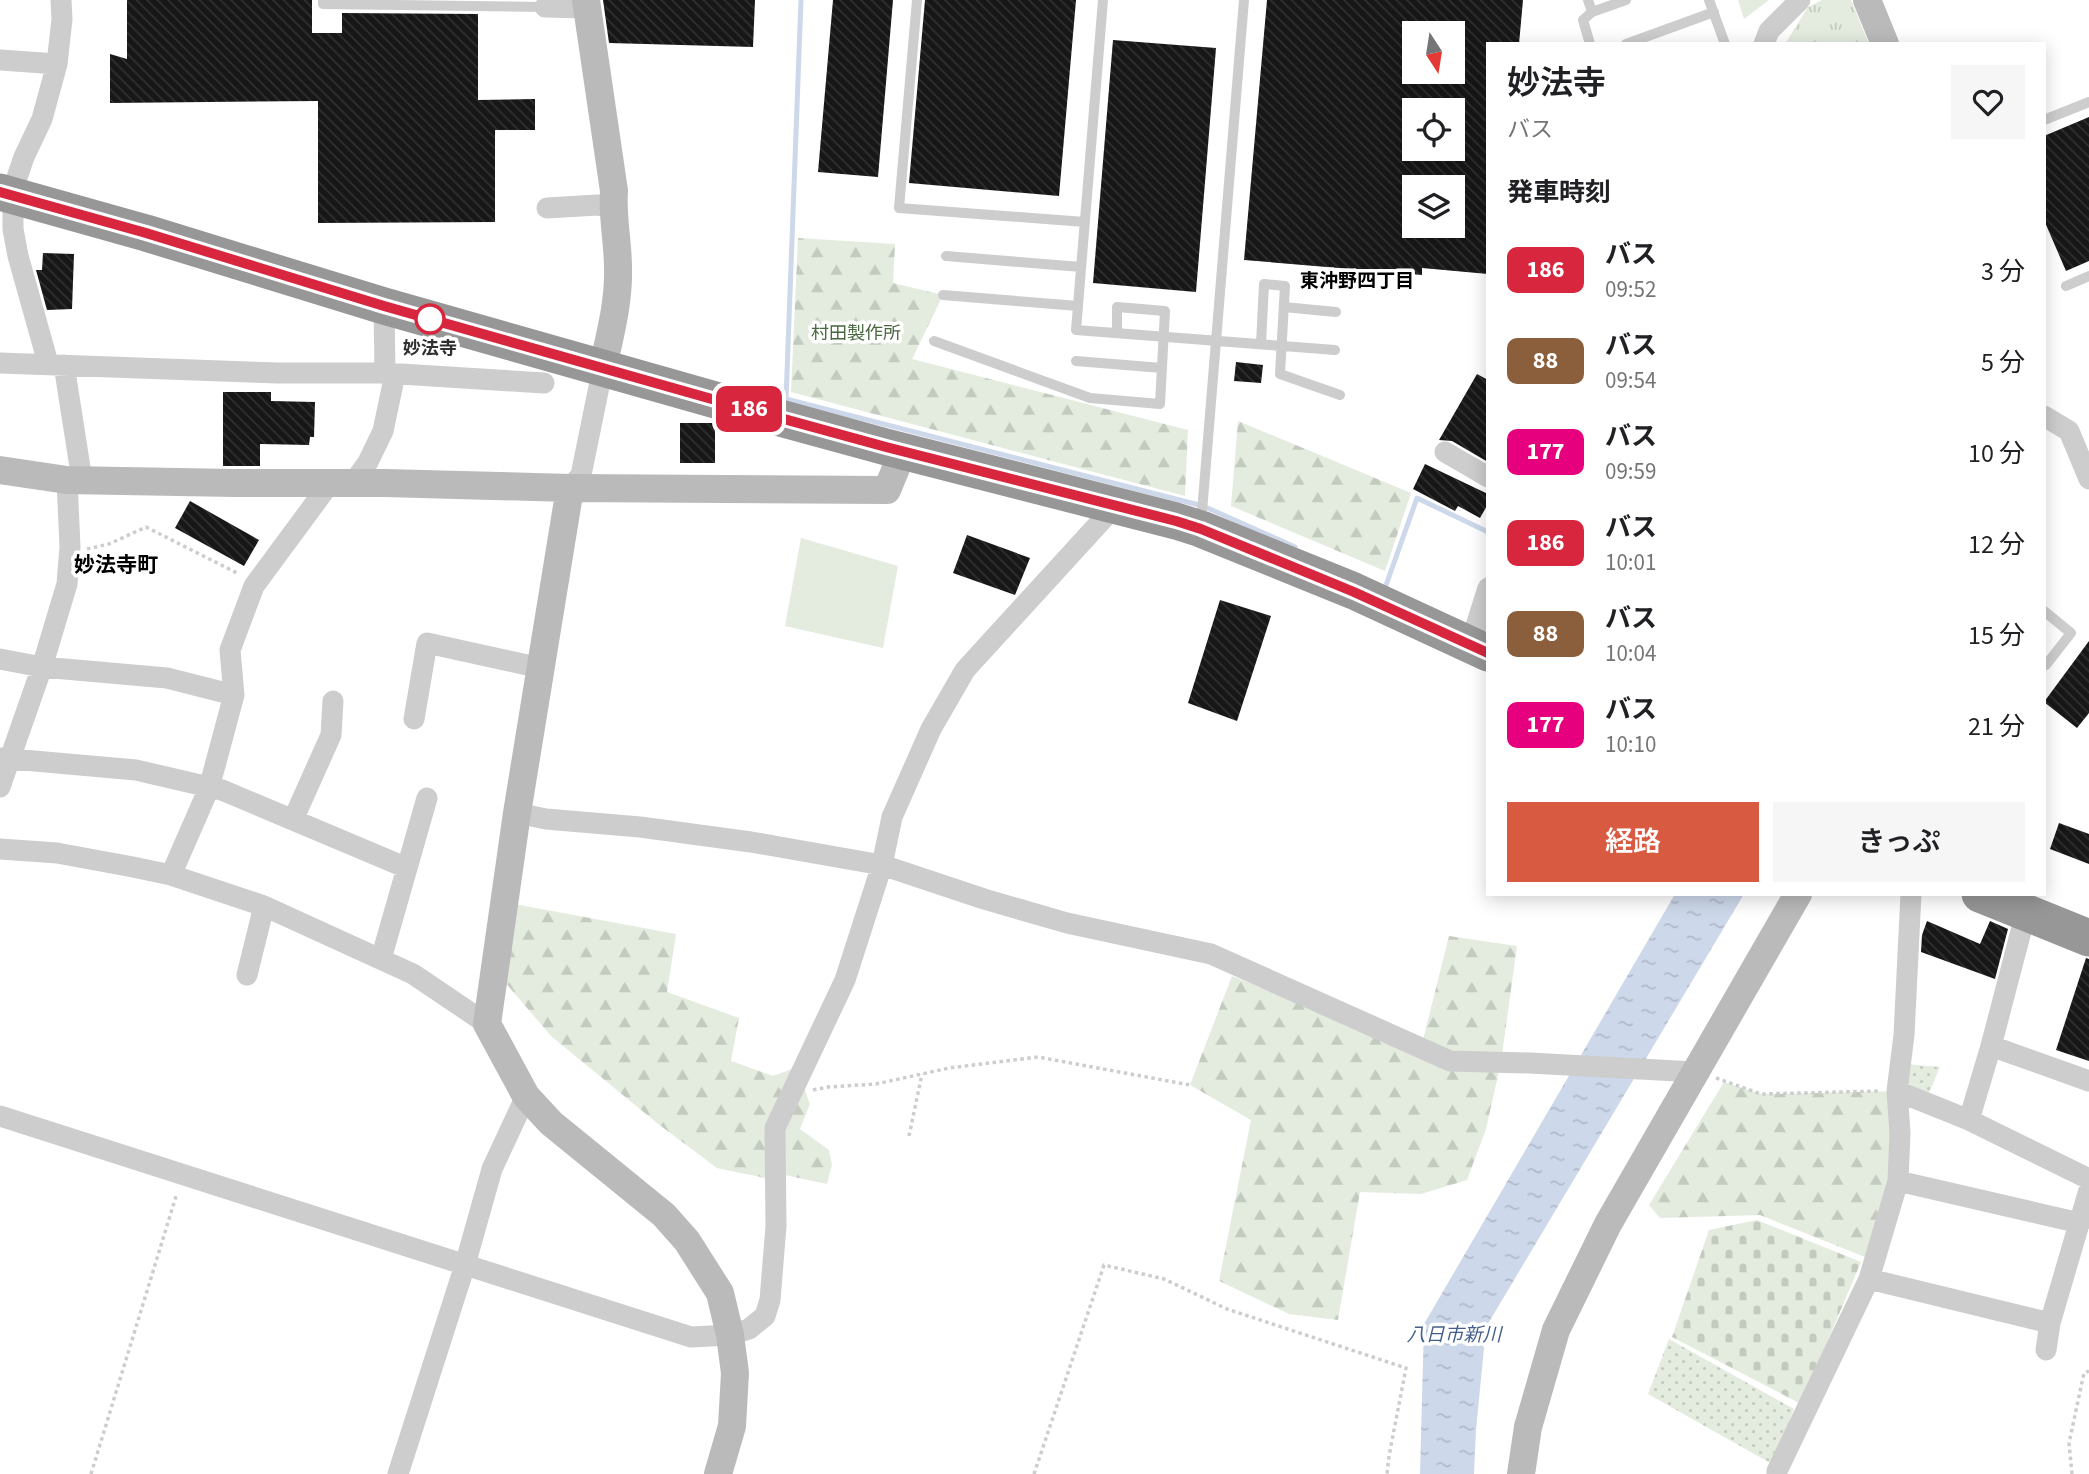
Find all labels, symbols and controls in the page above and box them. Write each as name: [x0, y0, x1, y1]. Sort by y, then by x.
north arrow: [1402, 21, 1465, 84]
map controls: [1402, 21, 1465, 238]
text: 妙法寺: [1507, 60, 1606, 107]
button: heart: [1951, 65, 2025, 139]
button: locate: [1402, 98, 1465, 161]
text: バス: [1507, 113, 1553, 146]
text: 発車時刻: [1507, 174, 1611, 211]
button: layers: [1402, 175, 1465, 238]
text: バス: [1605, 236, 1657, 273]
text: 186: [1526, 252, 1565, 287]
text: 3 分: [1981, 253, 2025, 290]
district label: 東沖野四丁目: [1300, 268, 1414, 295]
text: 09:52: [1605, 273, 1656, 306]
marker: 妙法寺: [415, 304, 445, 334]
park label: 村田製作所: [811, 321, 901, 346]
text: バス: [1605, 327, 1657, 364]
place label: 妙法寺: [403, 336, 457, 361]
text: 88: [1533, 343, 1558, 378]
text: 5 分: [1981, 344, 2025, 381]
text: 09:54: [1605, 364, 1656, 397]
line badge: 186: [709, 386, 789, 432]
text: 186: [730, 391, 768, 426]
text: バス: [1605, 418, 1657, 455]
text: 177: [1526, 434, 1565, 469]
text: 10 分: [1968, 435, 2025, 472]
text: 09:59: [1605, 455, 1656, 488]
text: バス: [1605, 509, 1657, 546]
text: 186: [1526, 525, 1565, 560]
text: 12 分: [1968, 526, 2025, 563]
text: 10:01: [1605, 546, 1656, 579]
district label: 妙法寺町: [74, 550, 158, 580]
text: バス: [1605, 600, 1657, 637]
text: 88: [1533, 616, 1558, 651]
text: 15 分: [1968, 617, 2025, 654]
text: 10:04: [1605, 637, 1656, 670]
text: バス: [1605, 691, 1657, 728]
text: 177: [1526, 707, 1565, 742]
text: 21 分: [1968, 708, 2025, 745]
text: 10:10: [1605, 728, 1656, 761]
button: 経路: [1507, 802, 1759, 882]
button: きっぷ: [1773, 802, 2025, 882]
water label: 八日市新川: [1406, 1322, 1503, 1349]

